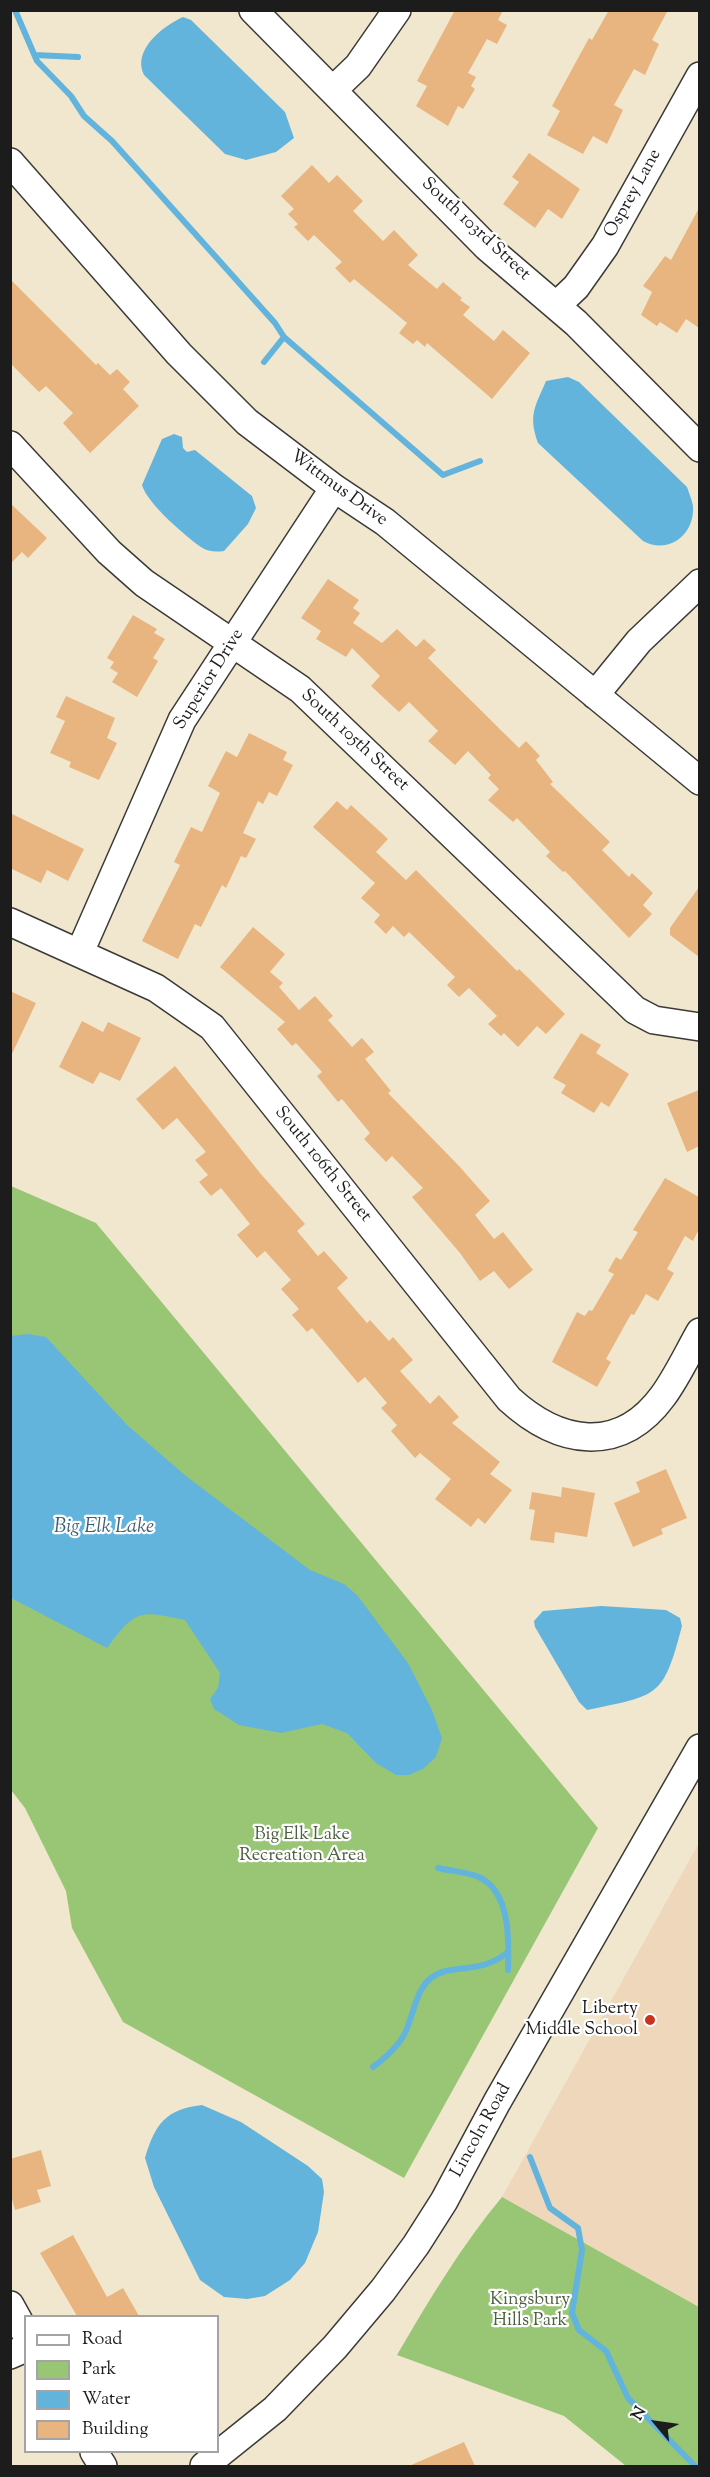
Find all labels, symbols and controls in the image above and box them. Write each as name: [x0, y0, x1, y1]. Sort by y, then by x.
street label: Osprey Lane: [601, 146, 667, 242]
street label: South 103rd Street: [416, 174, 534, 286]
street label: Wittmus Drive: [285, 446, 391, 532]
street label: Superior Drive: [170, 626, 250, 734]
street label: South 105th Street: [295, 685, 413, 797]
street label: South 106th Street: [269, 1103, 375, 1227]
water label: Big Elk Lake: [54, 1517, 154, 1541]
park label: Big Elk Lake Recreation Area: [239, 1825, 365, 1868]
place label: Liberty Middle School: [525, 1999, 638, 2042]
marker: Liberty Middle School: [643, 2013, 657, 2027]
street label: Lincoln Road: [447, 2080, 517, 2182]
park label: Kingsbury Hills Park: [490, 2290, 570, 2332]
legend: [24, 2315, 219, 2453]
text: Road: [82, 2327, 122, 2353]
text: Park: [82, 2357, 116, 2383]
text: Water: [82, 2387, 130, 2413]
north arrow: [626, 2393, 686, 2453]
text: N: [627, 2403, 653, 2425]
text: Building: [82, 2417, 148, 2443]

